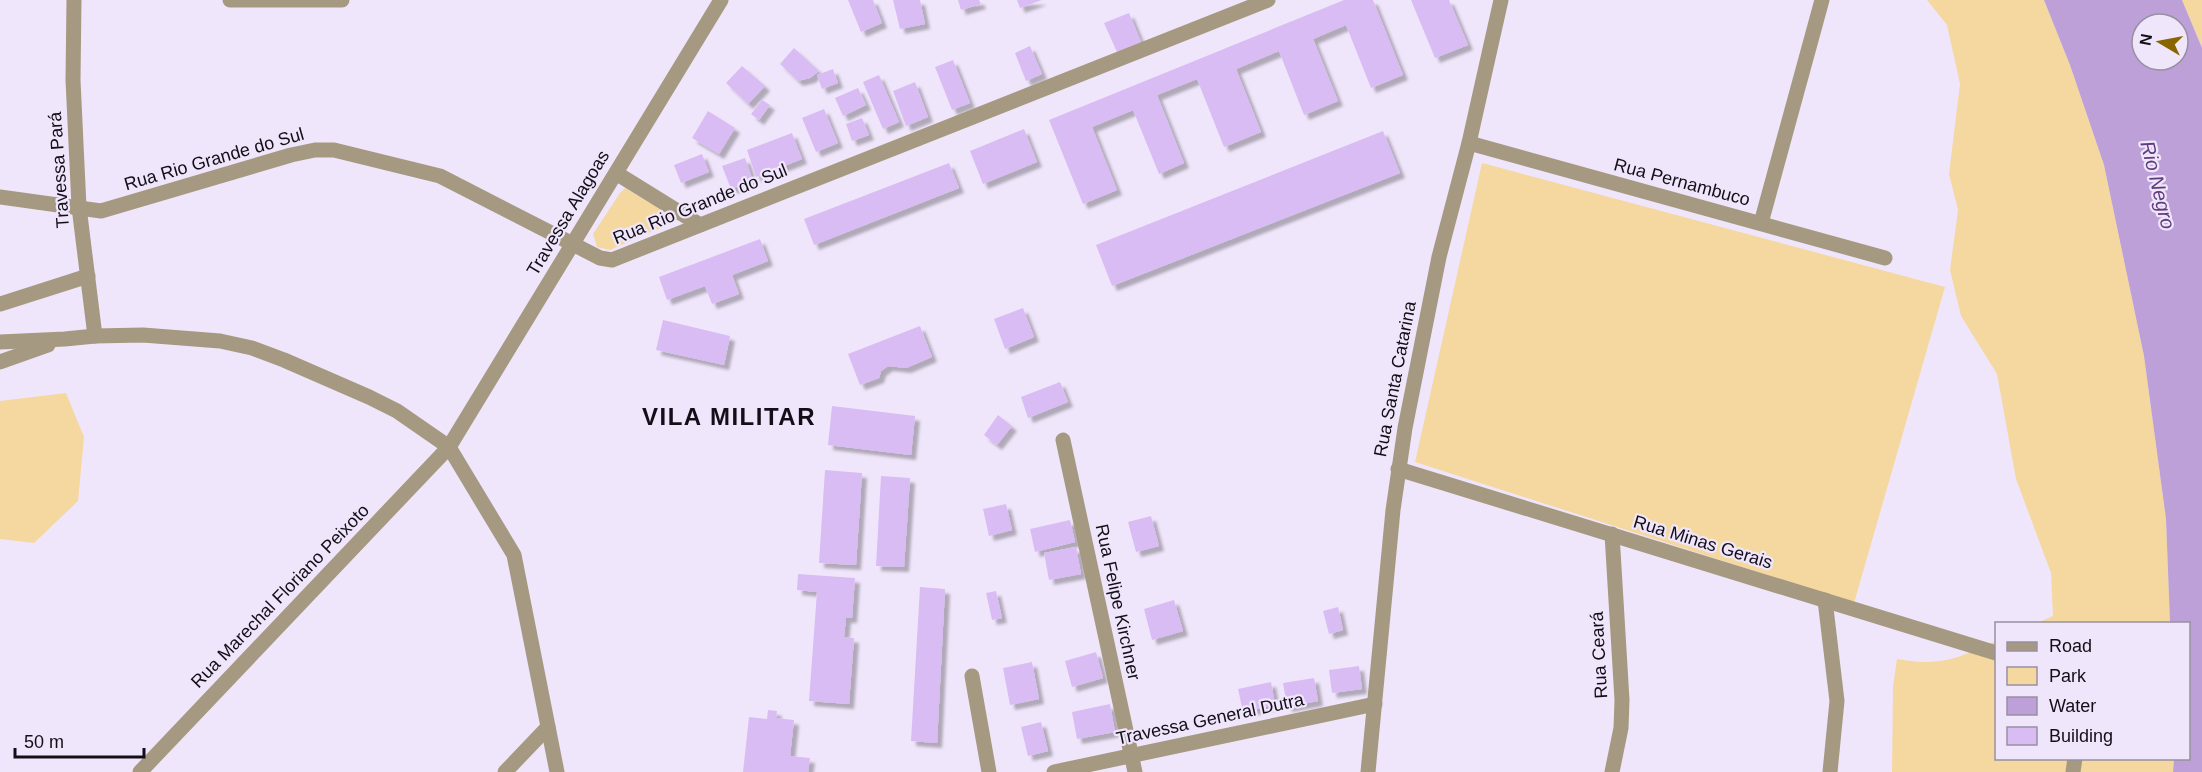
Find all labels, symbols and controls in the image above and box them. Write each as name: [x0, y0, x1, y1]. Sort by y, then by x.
north arrow: [2130, 12, 2190, 72]
text: N: [2136, 32, 2155, 47]
street label: Travessa Pará: [45, 110, 73, 229]
street label: Rua Rio Grande do Sul: [122, 124, 306, 194]
water label: Rio Negro: [2136, 139, 2180, 231]
street label: Travessa Alagoas: [523, 147, 613, 279]
street label: Rua Pernambuco: [1612, 154, 1752, 210]
street label: Rua Rio Grande do Sul: [610, 160, 790, 248]
street label: Rua Santa Catarina: [1370, 299, 1420, 459]
district label: VILA MILITAR: [642, 403, 816, 430]
street label: Rua Marechal Floriano Peixoto: [187, 500, 373, 692]
street label: Rua Minas Gerais: [1631, 511, 1775, 573]
street label: Rua Felipe Kirchner: [1092, 522, 1144, 682]
street label: Rua Ceará: [1587, 610, 1611, 699]
legend: [1995, 622, 2190, 760]
text: Road: [2049, 636, 2092, 656]
text: Park: [2049, 666, 2087, 686]
street label: Travessa General Dutra: [1114, 689, 1307, 749]
text: Water: [2049, 696, 2096, 716]
scale bar: [15, 721, 144, 759]
text: Building: [2049, 726, 2113, 746]
text: 50 m: [24, 732, 64, 752]

